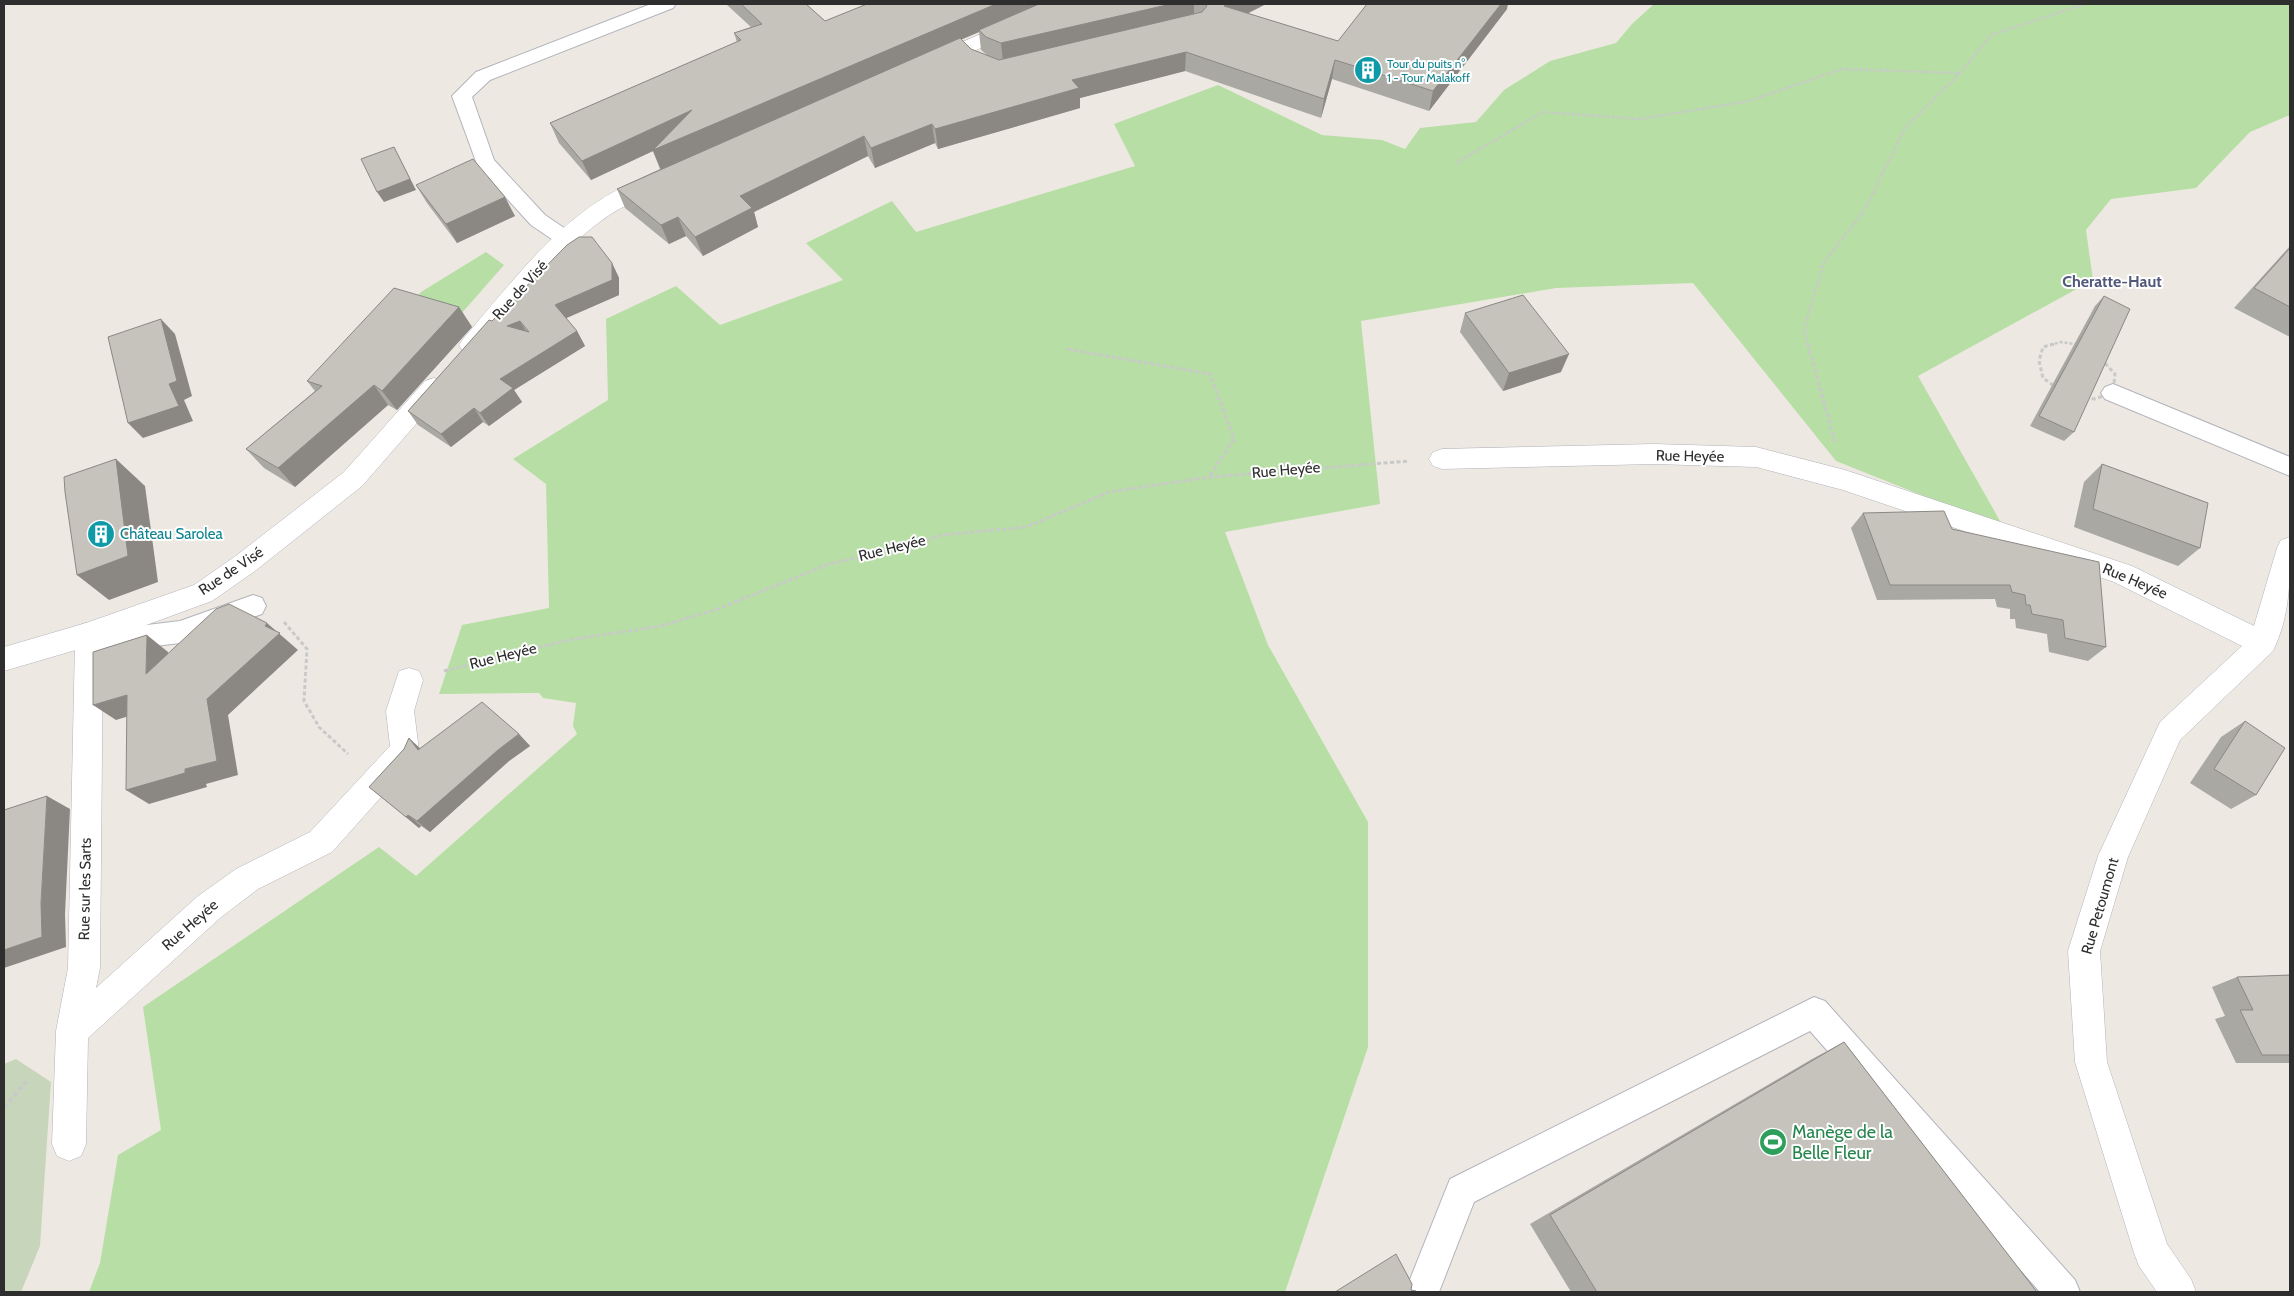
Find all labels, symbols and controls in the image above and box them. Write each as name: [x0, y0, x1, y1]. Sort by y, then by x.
building icon: Tour du puits n° 1 - Tour Malakoff: [1353, 55, 1383, 85]
place label: Tour du puits n° 1 - Tour Malakoff: [1387, 56, 1470, 85]
street label: Rue de Visé: [489, 256, 552, 324]
district label: Cheratte-Haut: [2062, 272, 2162, 291]
street label: Rue Heyée: [1656, 446, 1725, 466]
street label: Rue Heyée: [1251, 458, 1321, 482]
building icon: Château Sarolea: [86, 519, 116, 549]
place label: Château Sarolea: [120, 525, 223, 543]
street label: Rue Heyée: [857, 531, 928, 565]
street label: Rue de Visé: [195, 543, 267, 599]
street label: Rue Heyée: [2100, 559, 2170, 603]
street label: Rue Heyée: [468, 639, 539, 673]
street label: Rue sur les Sarts: [75, 838, 95, 940]
street label: Rue Petoumont: [2078, 856, 2122, 956]
street label: Rue Heyée: [158, 896, 222, 954]
place label: Manège de la Belle Fleur: [1792, 1121, 1893, 1164]
sports icon: Manège de la Belle Fleur: [1758, 1127, 1788, 1157]

